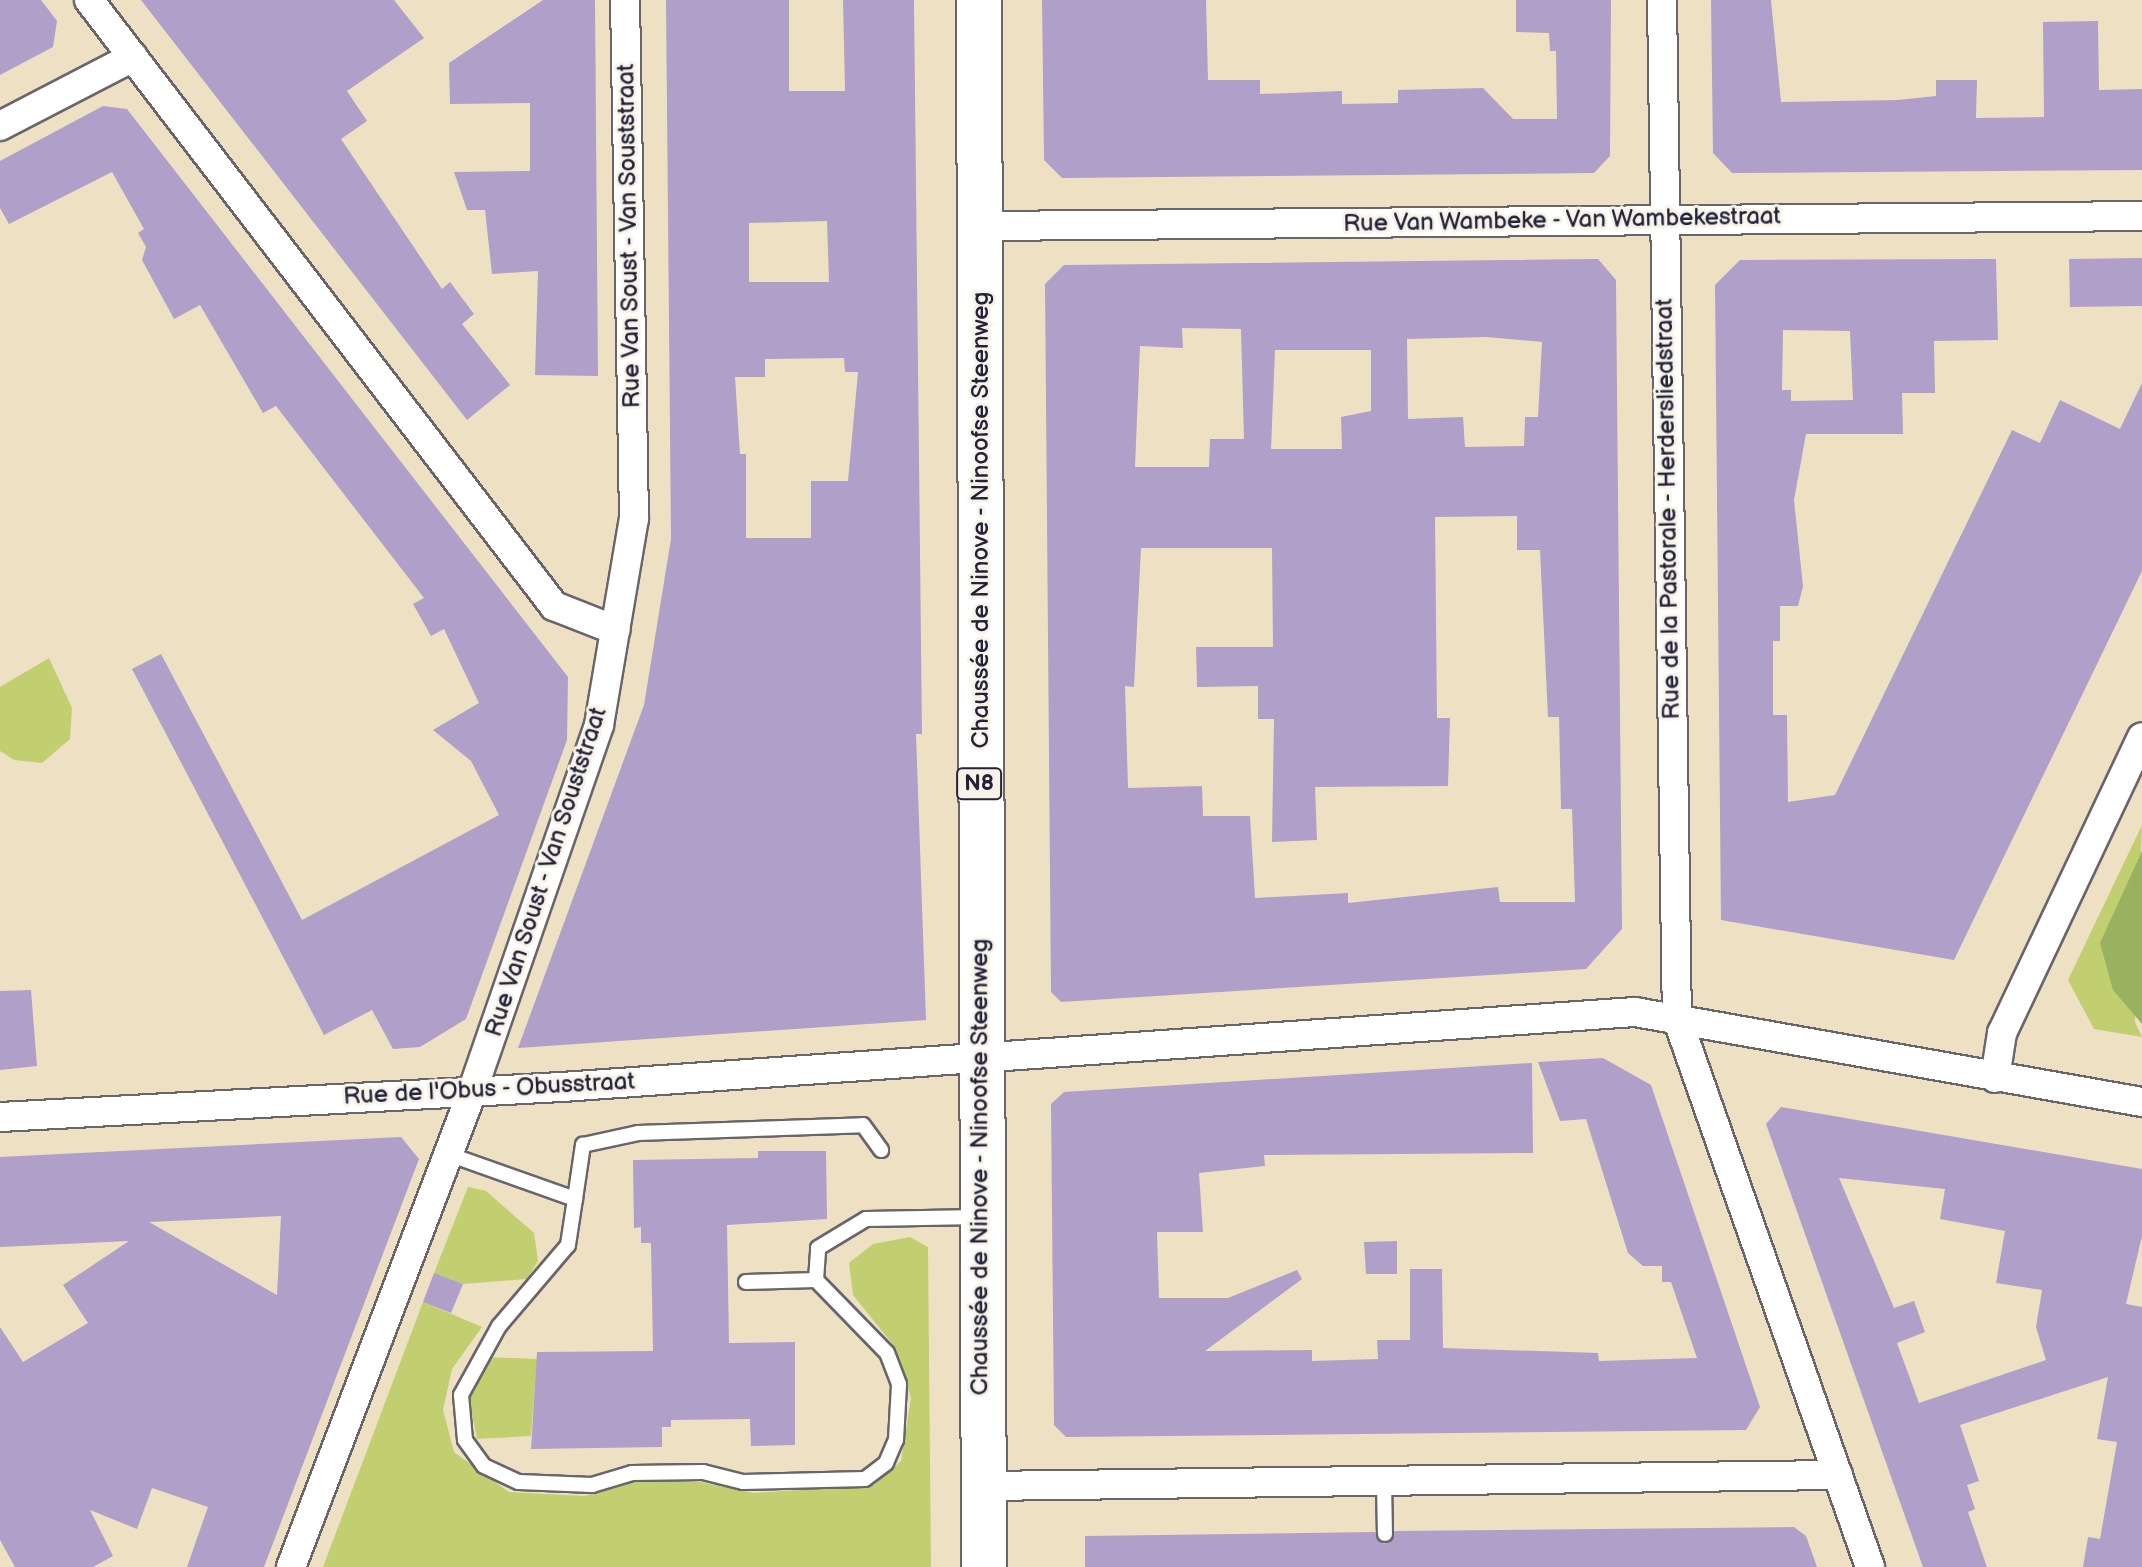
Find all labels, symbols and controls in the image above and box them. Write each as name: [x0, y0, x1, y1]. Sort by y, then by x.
street label: Rue Van Soust - Van Souststraat: [612, 61, 646, 411]
street label: Rue Van Wambeke - Van Wambekestraat: [1340, 202, 1784, 238]
street label: Chaussée de Ninove - Ninoofse Steenweg: [967, 290, 995, 750]
street label: Rue de la Pastorale - Herdersliedstraat: [1650, 297, 1686, 721]
street label: Rue Van Soust - Van Souststraat: [478, 702, 614, 1042]
road number: N8: [955, 766, 1003, 802]
street label: Chaussée de Ninove - Ninoofse Steenweg: [966, 937, 994, 1397]
street label: Rue de l'Obus - Obusstraat: [342, 1067, 636, 1111]

